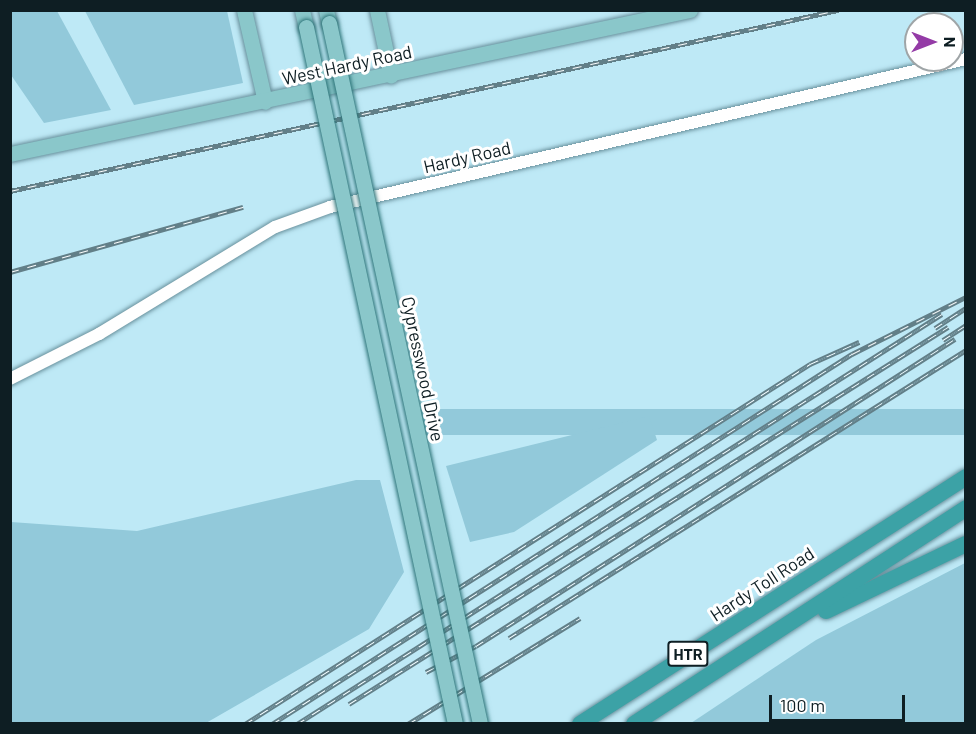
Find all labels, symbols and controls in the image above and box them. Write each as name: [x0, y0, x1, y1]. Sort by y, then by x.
north arrow: [904, 12, 964, 72]
text: N: [941, 37, 960, 47]
street label: West Hardy Road: [280, 41, 414, 89]
street label: Hardy Road: [421, 136, 513, 178]
street label: Cypresswood Drive: [397, 295, 449, 443]
street label: Hardy Toll Road: [706, 542, 818, 626]
road number: HTR: [667, 641, 709, 667]
scale bar: [772, 683, 908, 721]
text: 100 m: [780, 694, 825, 716]

